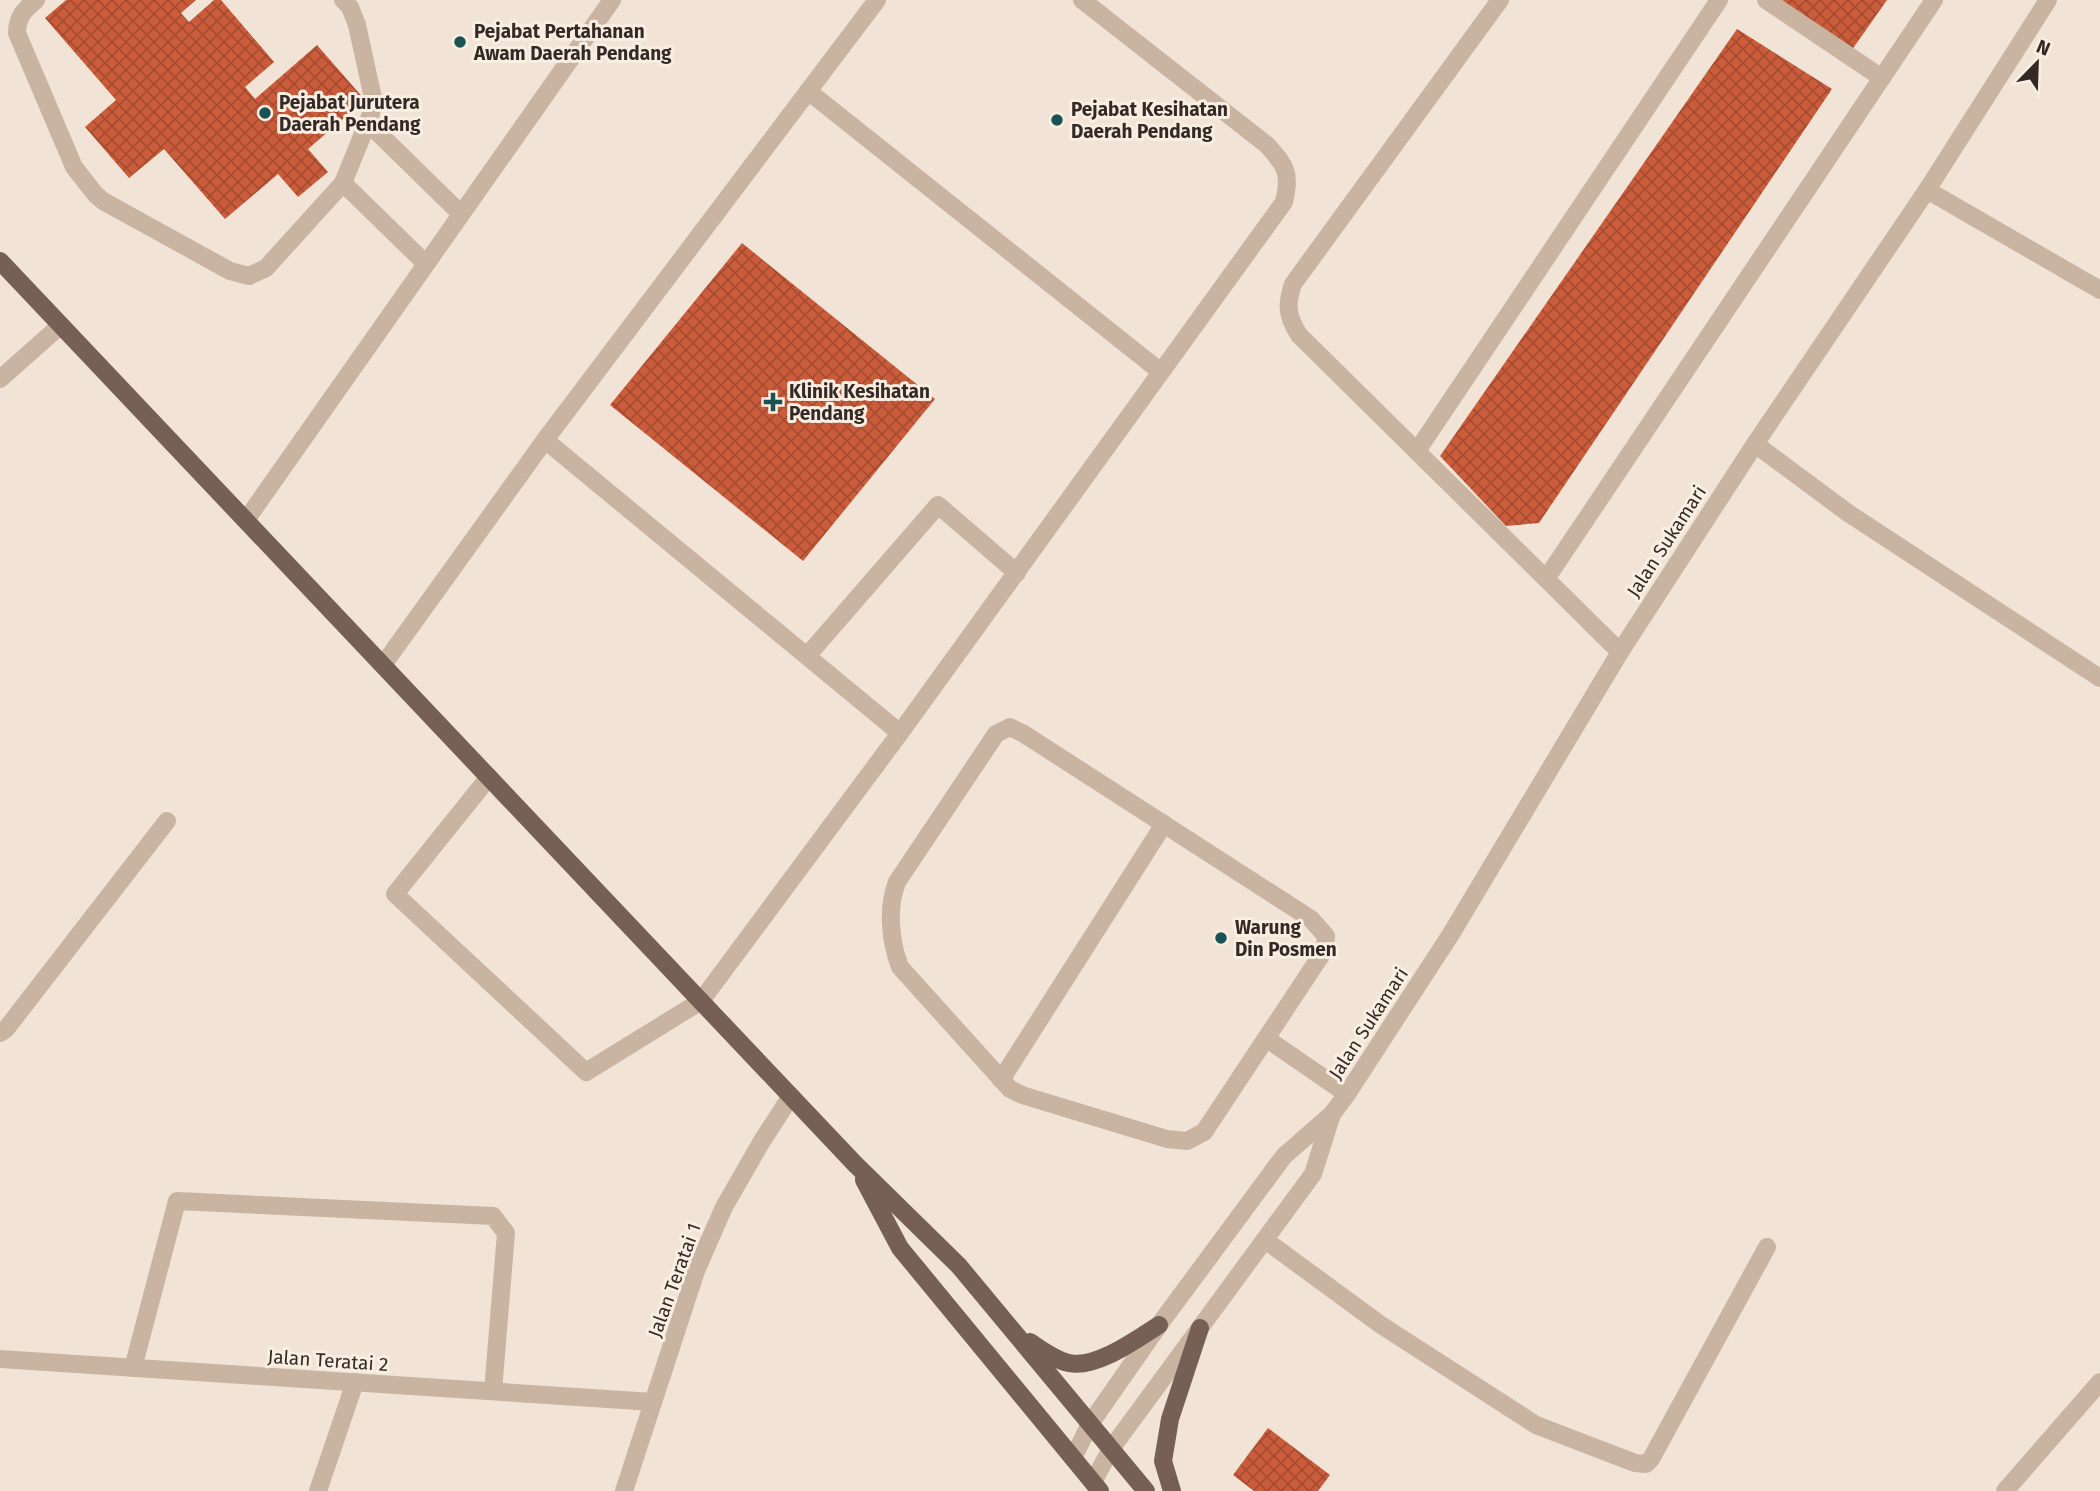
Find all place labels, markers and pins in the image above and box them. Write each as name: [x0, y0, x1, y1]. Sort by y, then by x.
place label: Pejabat Pertahanan Awam Daerah Pendang: [473, 20, 672, 65]
marker: Pejabat Pertahanan Awam Daerah Pendang: [452, 34, 468, 50]
place label: Pejabat Jurutera Daerah Pendang: [279, 91, 421, 136]
place label: Pejabat Kesihatan Daerah Pendang: [1071, 98, 1228, 143]
marker: Pejabat Jurutera Daerah Pendang: [257, 105, 273, 121]
marker: Pejabat Kesihatan Daerah Pendang: [1049, 112, 1065, 128]
place label: Klinik Kesihatan Pendang: [789, 380, 930, 425]
marker: Klinik Kesihatan Pendang: [763, 392, 783, 412]
place label: Warung Din Posmen: [1235, 916, 1337, 961]
marker: Warung Din Posmen: [1213, 930, 1229, 946]

